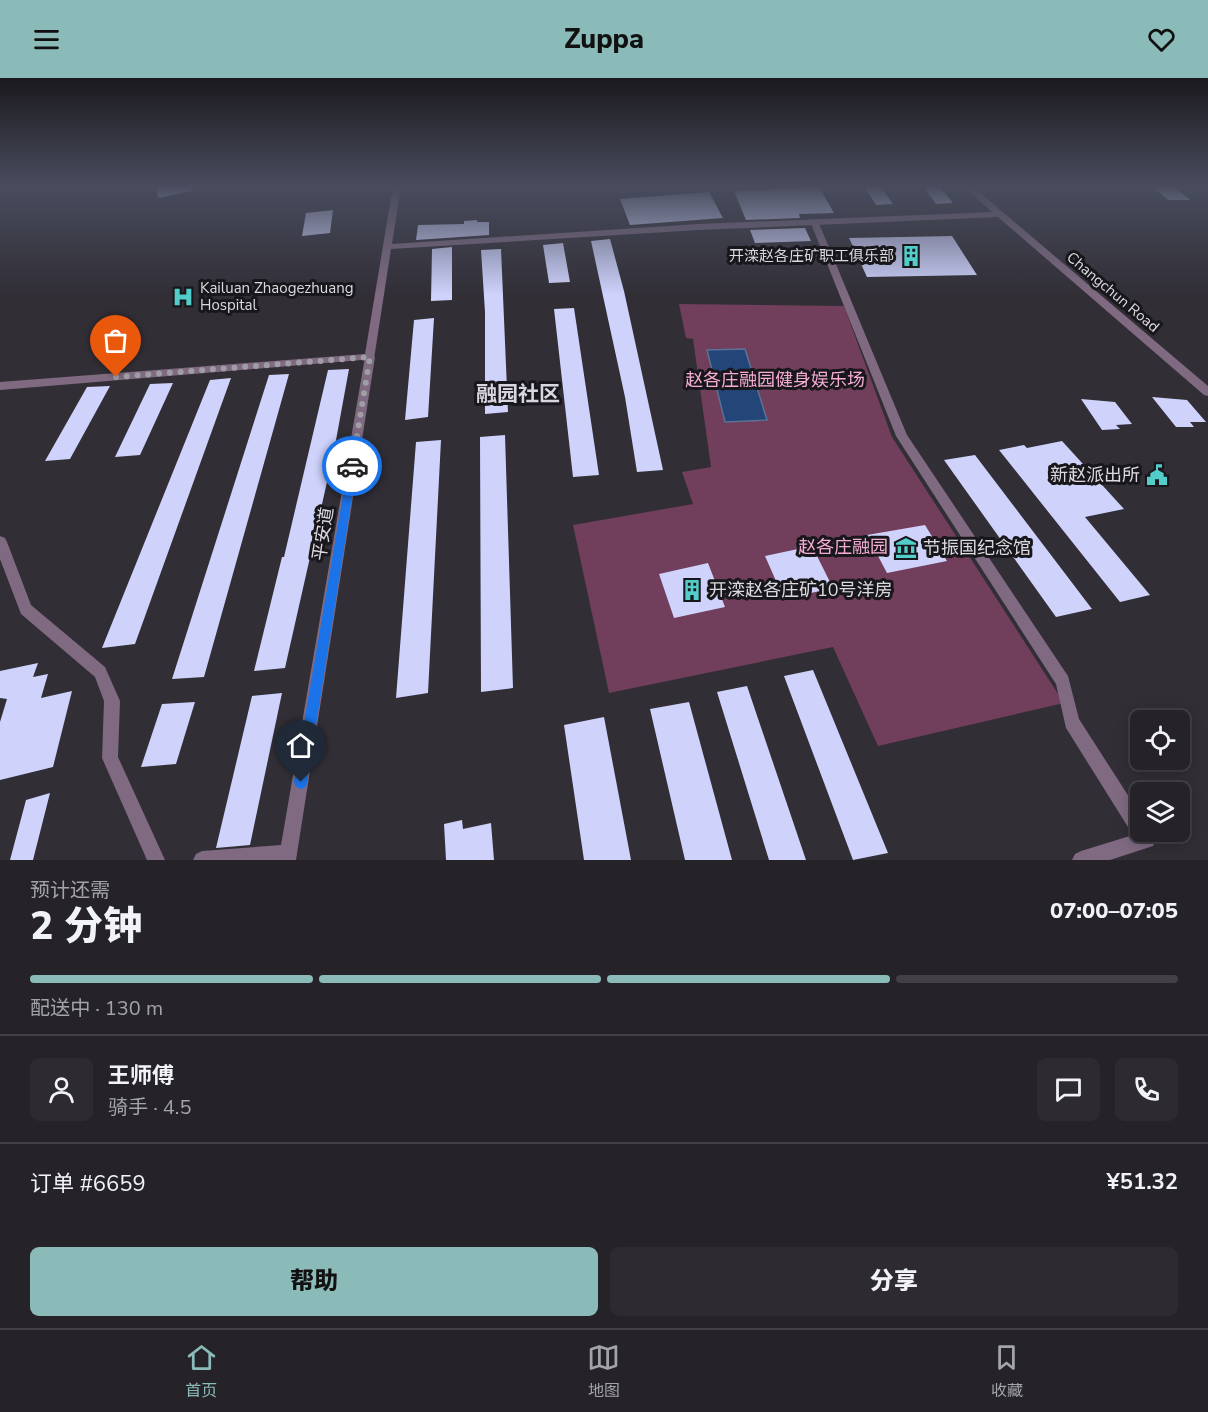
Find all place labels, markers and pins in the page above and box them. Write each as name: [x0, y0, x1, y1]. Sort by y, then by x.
building icon: 开滦赵各庄矿职工俱乐部: [899, 244, 923, 268]
place label: 开滦赵各庄矿职工俱乐部: [729, 246, 894, 266]
place label: Kailuan Zhaogezhuang Hospital: [200, 278, 354, 315]
hospital icon: Kailuan Zhaogezhuang Hospital: [171, 285, 195, 309]
pin: [90, 315, 141, 377]
place label: 新赵派出所: [1050, 463, 1140, 487]
public building icon: 新赵派出所: [1145, 463, 1169, 487]
museum icon: 节振国纪念馆: [894, 536, 918, 560]
place label: 节振国纪念馆: [923, 536, 1031, 560]
building icon: 开滦赵各庄矿10号洋房: [680, 578, 704, 602]
place label: 开滦赵各庄矿10号洋房: [709, 578, 893, 602]
pin: [275, 720, 326, 782]

